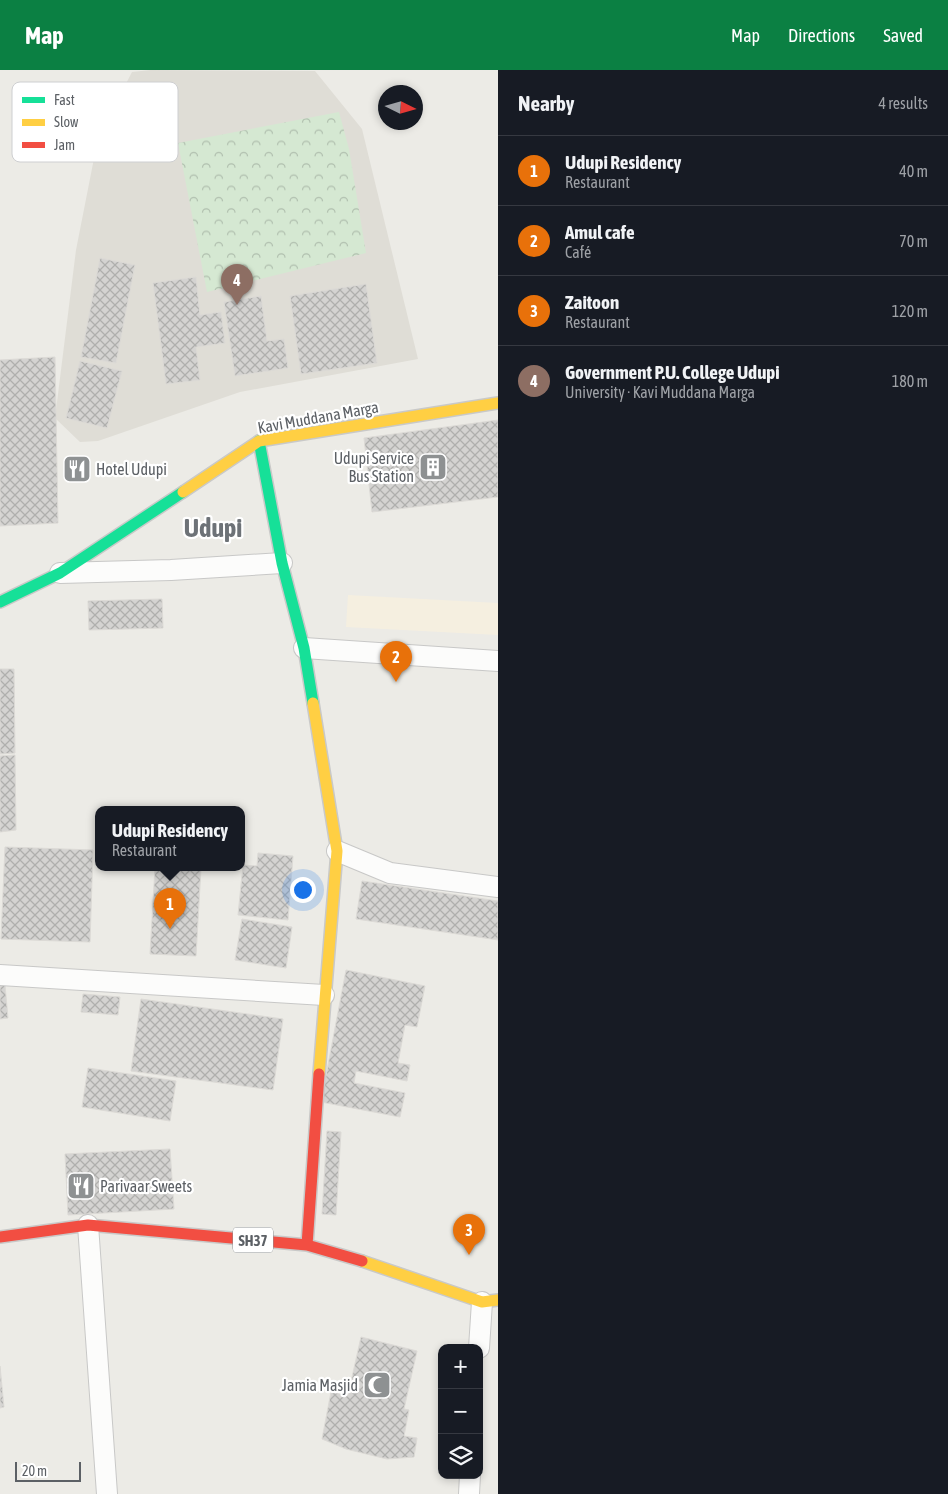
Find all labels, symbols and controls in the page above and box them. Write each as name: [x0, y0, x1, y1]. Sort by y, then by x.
text: Map: [25, 22, 64, 49]
text: Map: [731, 25, 760, 46]
text: Directions: [788, 25, 855, 46]
text: Saved: [883, 25, 923, 46]
legend: [12, 82, 178, 162]
north arrow: [378, 85, 423, 130]
text: Nearby: [518, 91, 574, 115]
text: Fast: [54, 92, 75, 108]
text: 4 results: [878, 94, 928, 112]
text: Slow: [54, 114, 79, 130]
text: Jam: [54, 137, 75, 153]
text: Udupi Residency: [565, 151, 681, 173]
text: 1: [530, 162, 538, 180]
text: 40 m: [899, 162, 928, 180]
text: Restaurant: [565, 173, 630, 191]
text: Amul cafe: [565, 221, 635, 243]
text: 2: [530, 232, 538, 250]
text: 70 m: [899, 232, 928, 250]
text: Café: [565, 243, 591, 261]
pin: 4: [221, 264, 253, 305]
text: Zaitoon: [565, 291, 619, 313]
text: 3: [530, 302, 538, 320]
text: 120 m: [892, 302, 928, 320]
text: Restaurant: [565, 313, 630, 331]
text: Government P.U. College Udupi: [565, 361, 780, 383]
text: 4: [530, 372, 538, 390]
text: 180 m: [892, 372, 928, 390]
text: University · Kavi Muddana Marga: [565, 383, 755, 401]
street label: Kavi Muddana Marga: [256, 398, 380, 437]
place label: Udupi Service Bus Station: [334, 449, 414, 485]
building icon: Udupi Service Bus Station: [418, 452, 448, 482]
restaurant icon: Hotel Udupi: [62, 454, 92, 484]
place label: Hotel Udupi: [96, 460, 167, 479]
district label: Udupi: [184, 513, 242, 543]
pin: 2: [380, 641, 412, 682]
popup: [95, 806, 245, 871]
text: Udupi Residency: [112, 819, 228, 841]
text: Restaurant: [112, 841, 177, 859]
your location: [290, 877, 316, 903]
pin: 1: [154, 888, 186, 929]
restaurant icon: Parivaar Sweets: [66, 1171, 96, 1201]
place label: Parivaar Sweets: [100, 1177, 193, 1195]
pin: 3: [453, 1214, 485, 1255]
road number: SH37: [233, 1228, 273, 1252]
map controls: [438, 1344, 483, 1479]
button: +: [438, 1344, 483, 1389]
mosque icon: Jamia Masjid: [362, 1370, 392, 1400]
place label: Jamia Masjid: [282, 1376, 358, 1395]
button: −: [438, 1389, 483, 1434]
button: layers: [438, 1434, 483, 1479]
scale bar: [15, 1459, 81, 1482]
text: 20 m: [22, 1463, 47, 1479]

